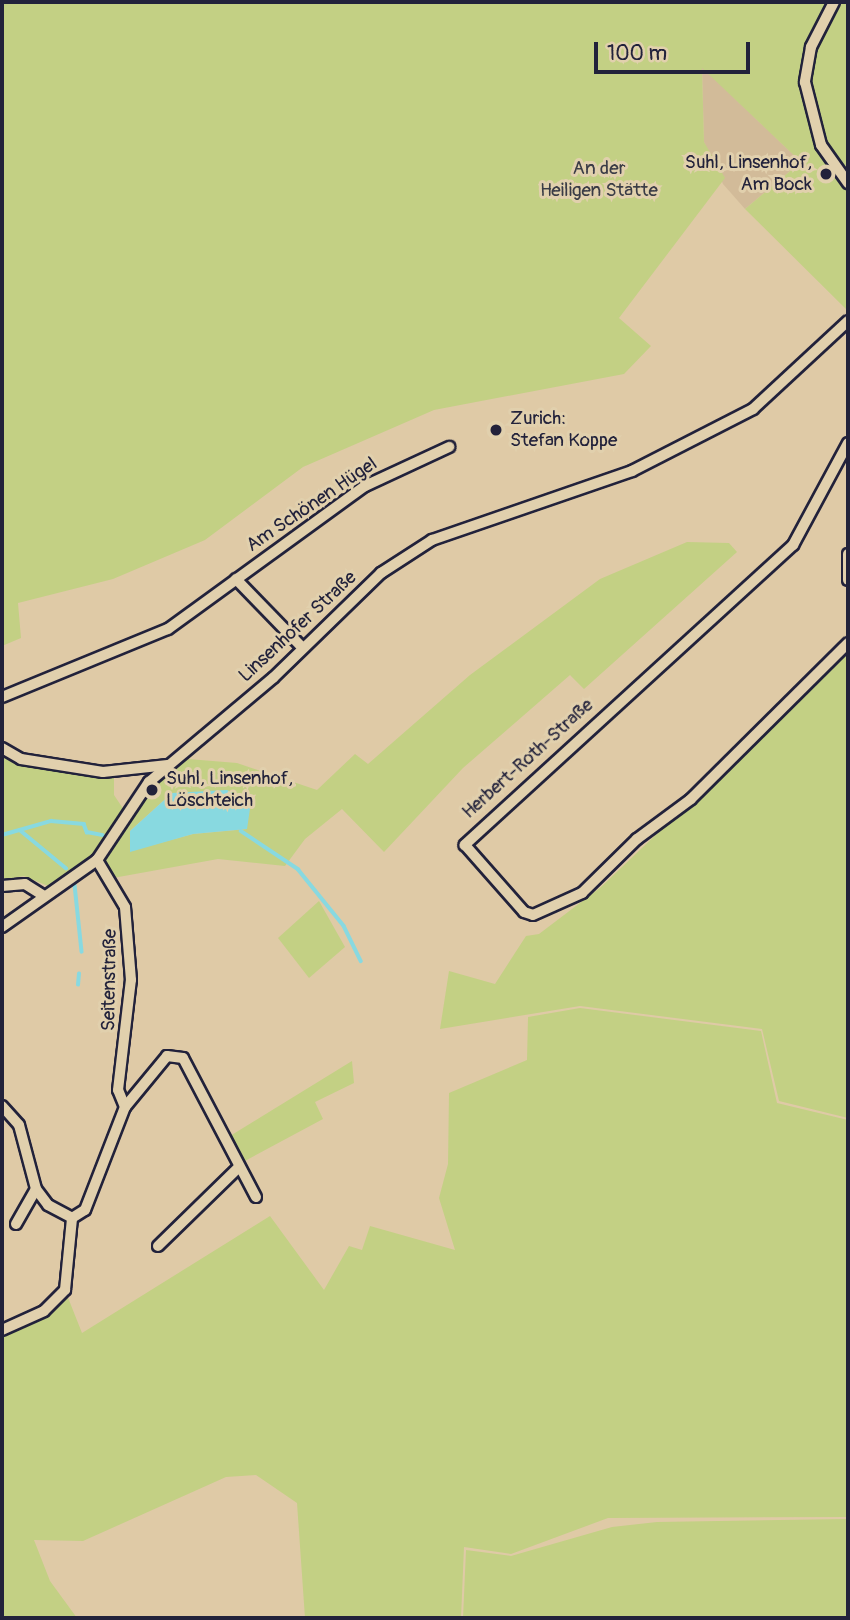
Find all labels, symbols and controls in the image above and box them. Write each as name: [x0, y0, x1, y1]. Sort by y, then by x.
scale bar: [598, 28, 754, 72]
text: 100 m: [607, 40, 667, 67]
place label: Suhl, Linsenhof, Am Bock: [685, 152, 812, 196]
park label: An der Heiligen Stätte: [540, 158, 658, 202]
marker: Suhl, Linsenhof, Am Bock: [818, 166, 834, 182]
place label: Zurich: Stefan Koppe: [510, 408, 617, 452]
marker: Zurich: Stefan Koppe: [488, 422, 504, 438]
street label: Am Schönen Hügel: [242, 453, 382, 557]
street label: Linsenhofer Straße: [234, 567, 362, 687]
street label: Herbert-Roth-Straße: [458, 694, 598, 824]
place label: Suhl, Linsenhof, Löschteich: [166, 768, 293, 812]
marker: Suhl, Linsenhof, Löschteich: [144, 782, 160, 798]
street label: Seitenstraße: [98, 929, 122, 1031]

